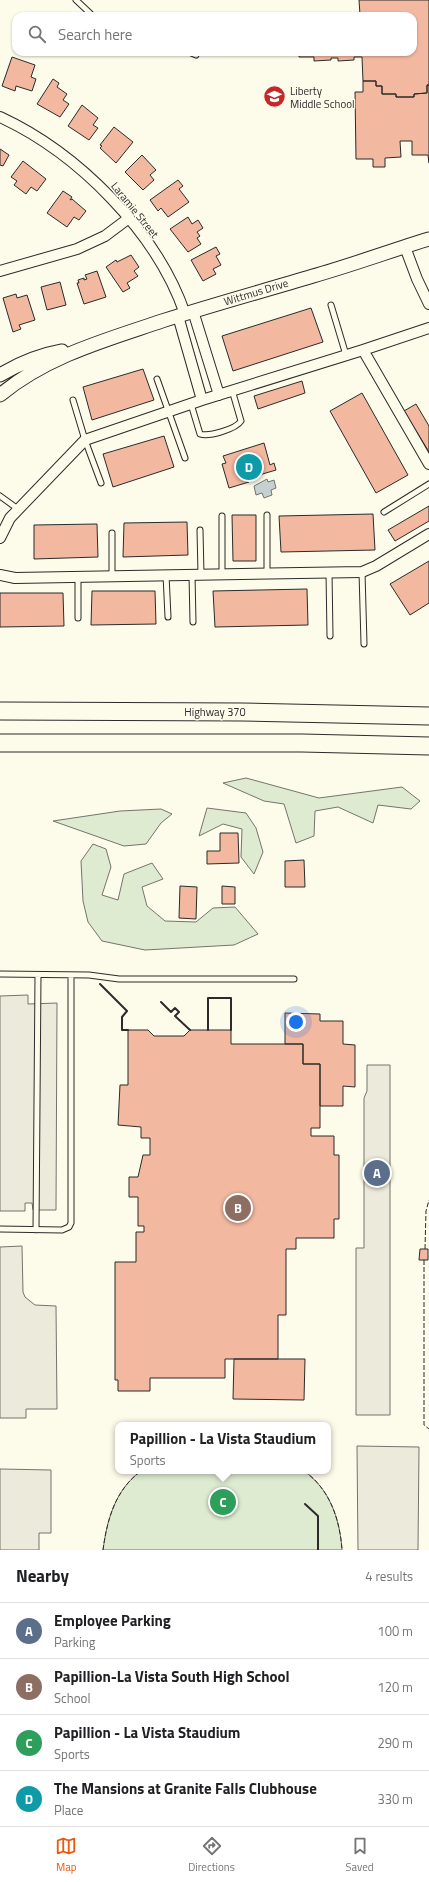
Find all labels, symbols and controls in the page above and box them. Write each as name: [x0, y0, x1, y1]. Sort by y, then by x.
search box: [12, 12, 417, 56]
icon: search: [26, 23, 48, 45]
text: Search here: [58, 23, 132, 46]
place label: Liberty Middle School: [290, 83, 355, 112]
school or university icon: Liberty Middle School: [262, 84, 288, 110]
street label: Laramie Street: [107, 179, 163, 242]
street label: Wittmus Drive: [222, 274, 291, 309]
pin: D: [236, 452, 262, 482]
street label: Highway 370: [184, 704, 246, 720]
your location: [286, 1012, 306, 1032]
pin: A: [364, 1158, 390, 1188]
pin: B: [225, 1193, 251, 1223]
popup: [115, 1422, 331, 1474]
text: Papillion - La Vista Staudium: [130, 1427, 316, 1450]
text: Sports: [130, 1450, 166, 1470]
pin: C: [210, 1487, 236, 1517]
text: Nearby: [16, 1563, 69, 1589]
text: 4 results: [365, 1566, 413, 1586]
text: Employee Parking: [54, 1609, 171, 1632]
text: A: [25, 1621, 33, 1641]
text: 100 m: [377, 1621, 413, 1641]
text: Parking: [54, 1632, 95, 1652]
text: Papillion-La Vista South High School: [54, 1665, 290, 1688]
text: B: [25, 1677, 33, 1697]
text: 120 m: [377, 1677, 413, 1697]
text: School: [54, 1688, 90, 1708]
text: Papillion - La Vista Staudium: [54, 1721, 240, 1744]
text: C: [25, 1733, 33, 1753]
text: 290 m: [377, 1733, 413, 1753]
text: Sports: [54, 1744, 90, 1764]
text: The Mansions at Granite Falls Clubhouse: [54, 1777, 317, 1800]
text: D: [25, 1789, 33, 1809]
text: 330 m: [377, 1789, 413, 1809]
text: Place: [54, 1800, 83, 1820]
tab: Map: [55, 1835, 77, 1875]
tab: Directions: [188, 1835, 235, 1875]
tab: Saved: [346, 1835, 374, 1875]

